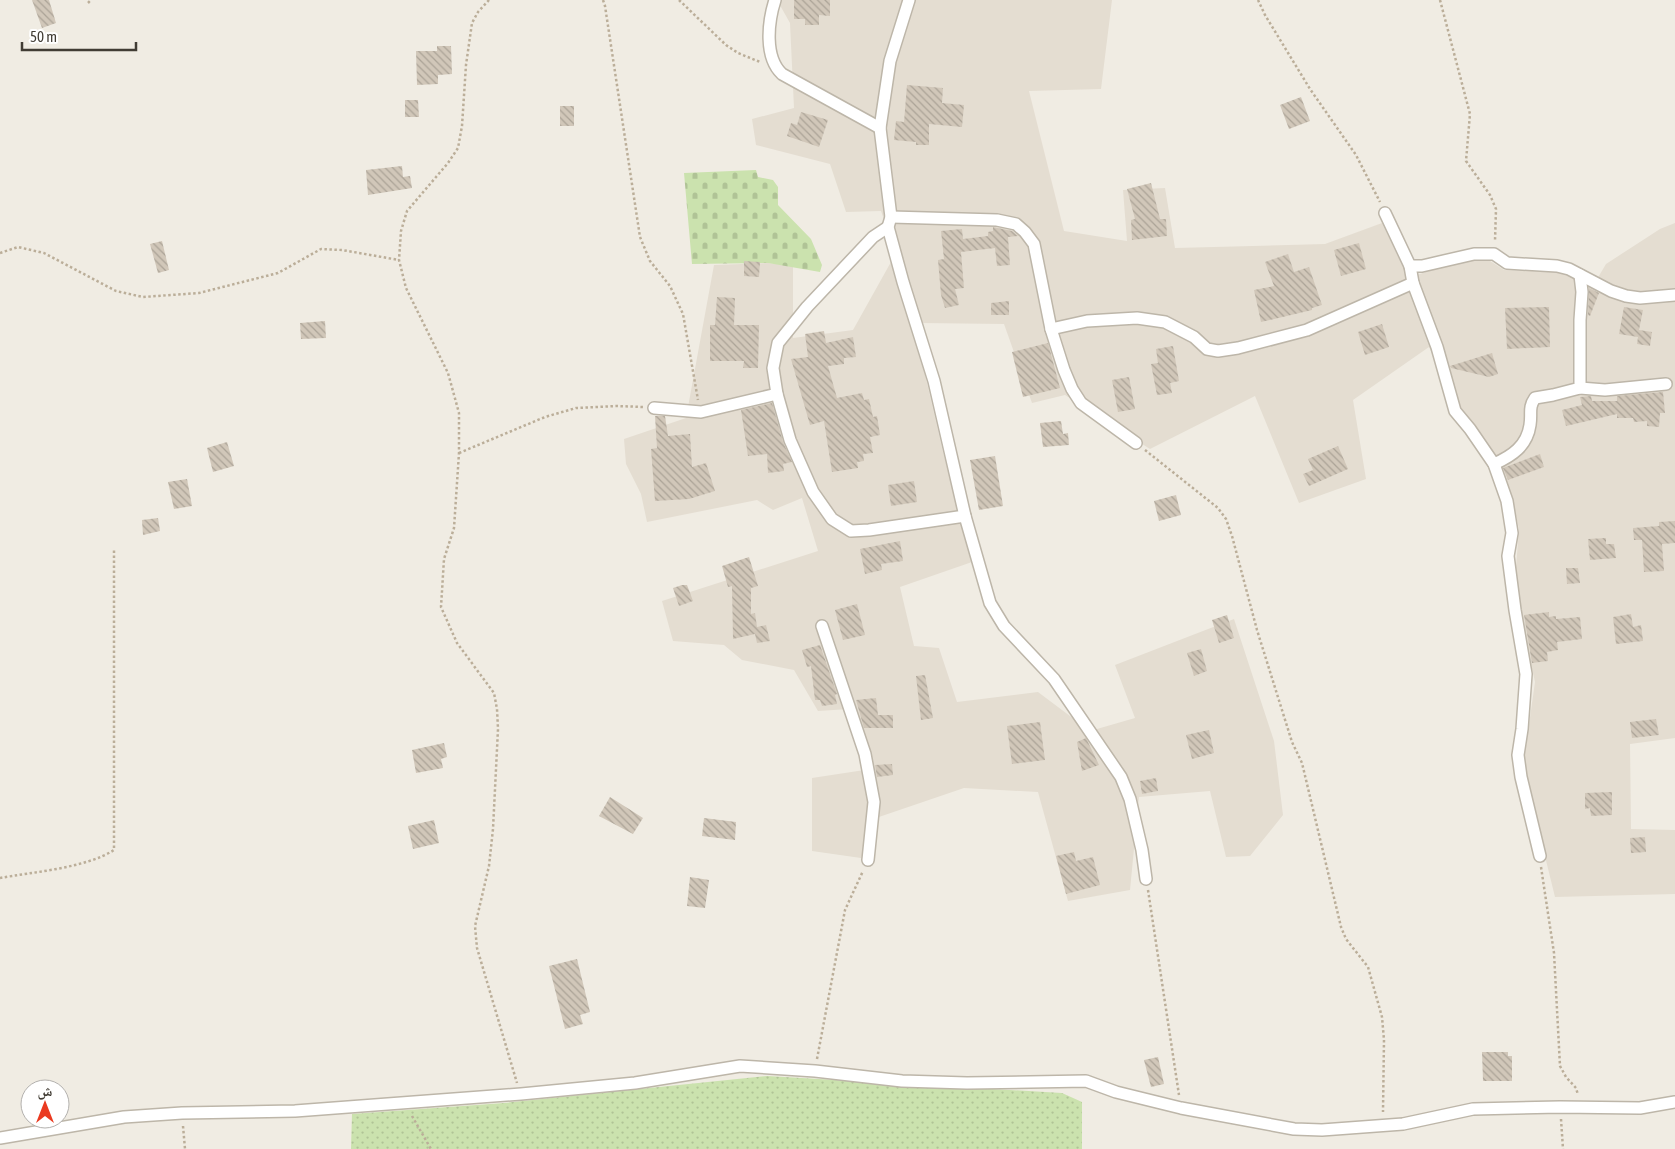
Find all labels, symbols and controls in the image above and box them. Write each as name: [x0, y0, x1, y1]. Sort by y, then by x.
scale bar: [22, 20, 136, 52]
text: 50 m: [30, 28, 57, 45]
north arrow: [20, 1079, 70, 1129]
text: ش: [38, 1083, 53, 1100]

